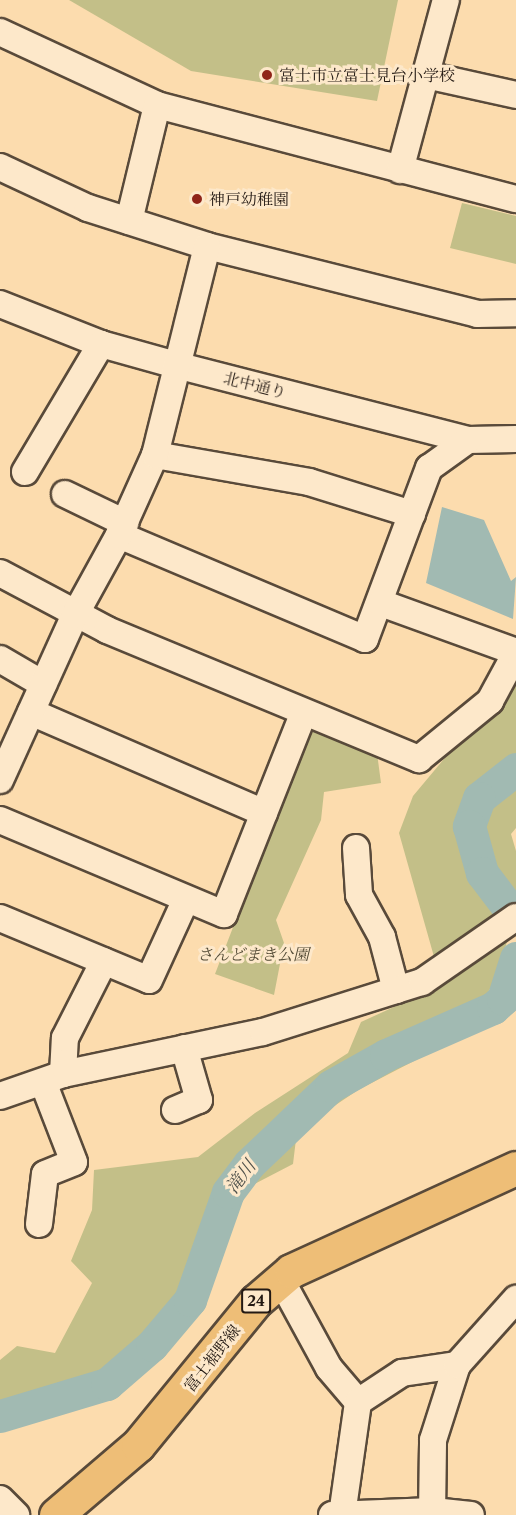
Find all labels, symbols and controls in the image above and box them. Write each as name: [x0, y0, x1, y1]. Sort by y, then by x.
place label: 富士市立富士見台小学校: [279, 65, 455, 85]
marker: 富士市立富士見台小学校: [260, 68, 274, 82]
place label: 神戸幼稚園: [209, 189, 289, 209]
marker: 神戸幼稚園: [190, 192, 204, 206]
street label: 北中通り: [222, 368, 288, 402]
park label: さんどまき公園: [197, 944, 309, 964]
water label: 滝川: [222, 1156, 260, 1198]
road number: 24: [241, 1289, 271, 1313]
street label: 富士裾野線: [180, 1321, 244, 1395]

